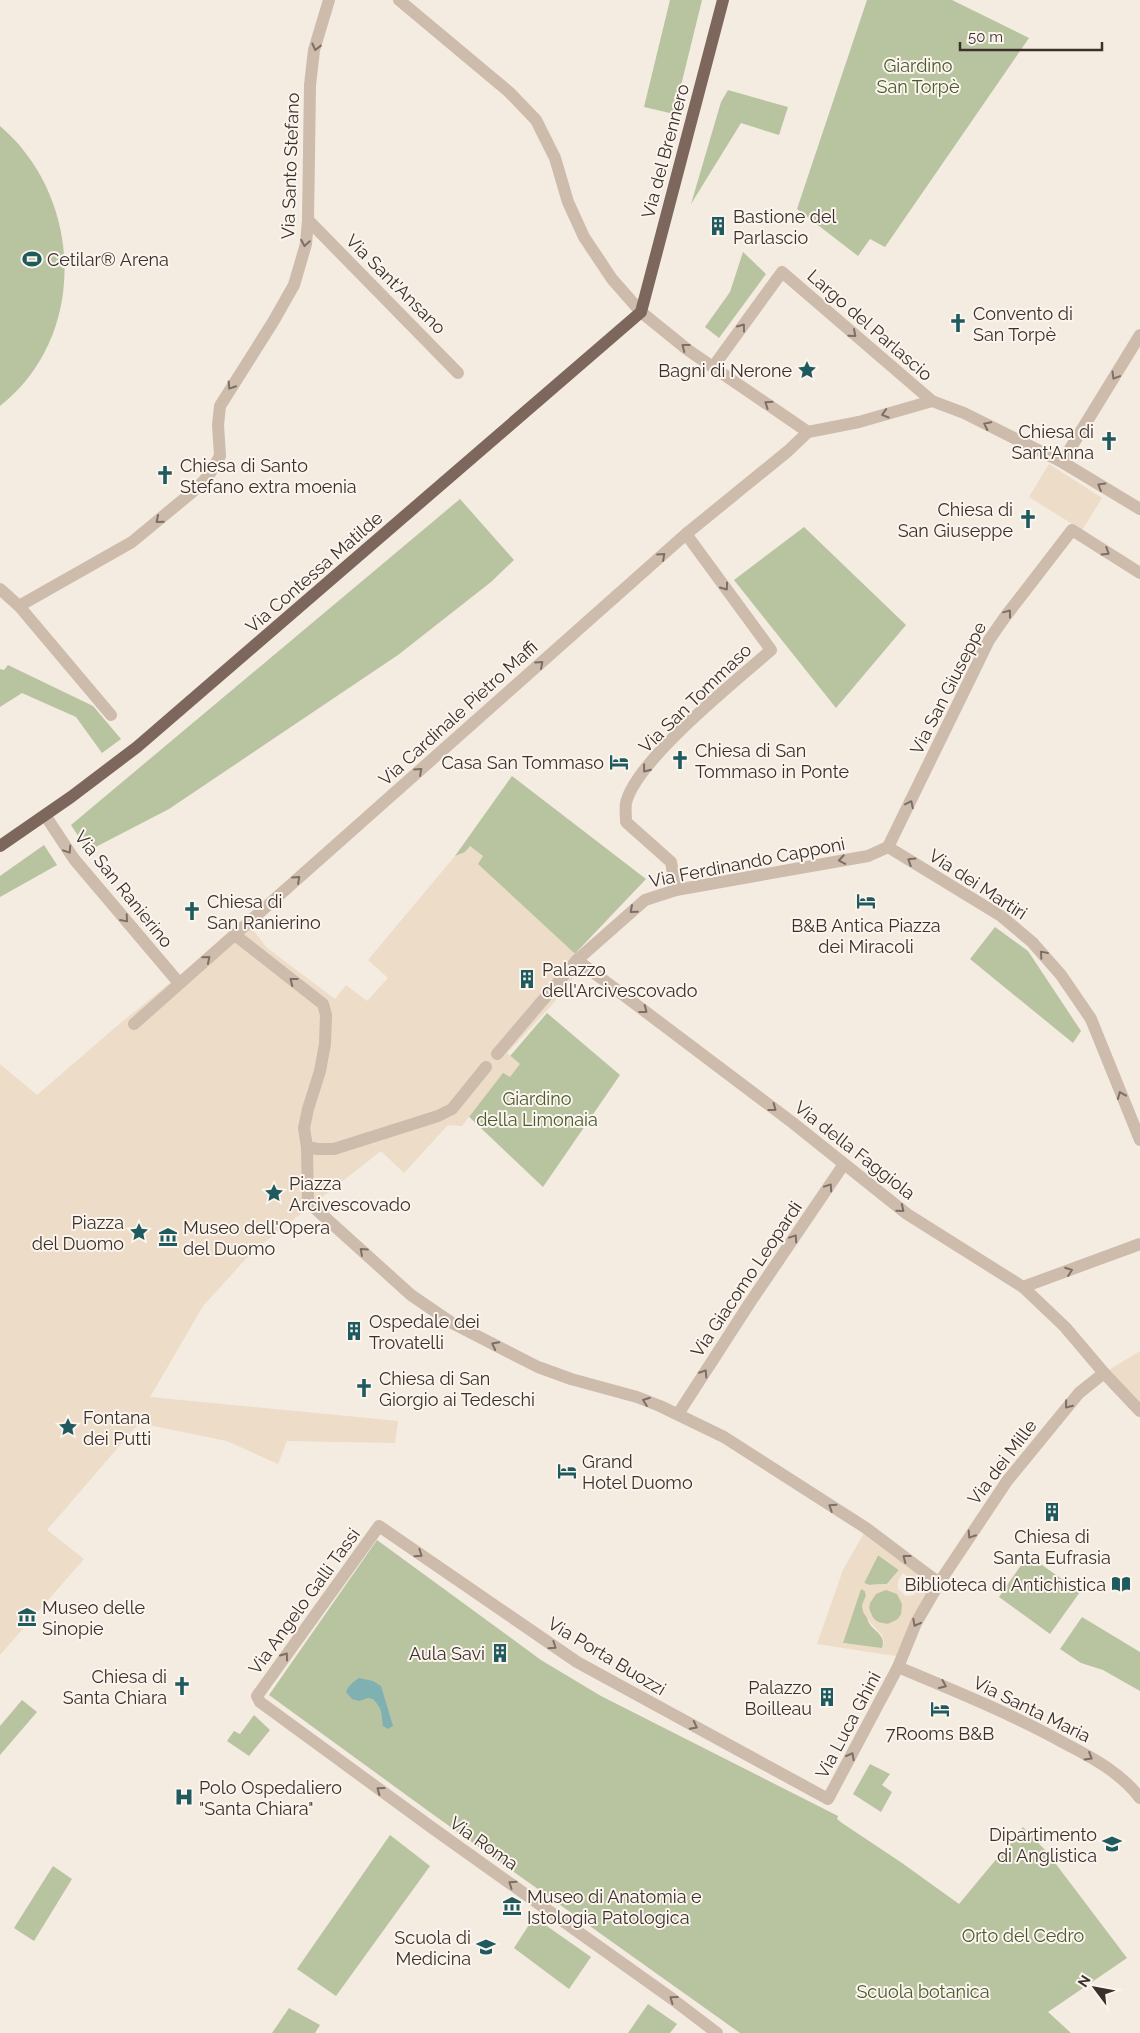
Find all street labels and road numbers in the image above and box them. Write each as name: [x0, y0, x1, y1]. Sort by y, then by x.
street label: Via del Brennero: [637, 81, 693, 220]
street label: Via Santo Stefano: [277, 92, 303, 240]
street label: Via Sant'Ansano: [342, 230, 450, 338]
street label: Largo del Parlascio: [803, 265, 937, 385]
street label: Via Contessa Matilde: [241, 507, 387, 637]
street label: Via San Giuseppe: [906, 618, 991, 758]
street label: Via Cardinale Pietro Maffi: [374, 636, 542, 790]
street label: Via San Tommaso: [635, 639, 756, 757]
street label: Via San Ranierino: [70, 826, 178, 952]
street label: Via Ferdinando Capponi: [647, 833, 847, 891]
street label: Via dei Martiri: [925, 844, 1031, 924]
street label: Via della Faggiola: [790, 1096, 920, 1204]
street label: Via Giacomo Leopardi: [686, 1197, 806, 1361]
street label: Via dei Mille: [963, 1415, 1041, 1509]
street label: Via Angelo Galli Tassi: [244, 1524, 364, 1678]
street label: Via Porta Buozzi: [544, 1613, 670, 1699]
street label: Via Luca Ghini: [811, 1668, 885, 1782]
street label: Via Santa Maria: [970, 1672, 1094, 1746]
street label: Via Roma: [446, 1812, 522, 1874]

